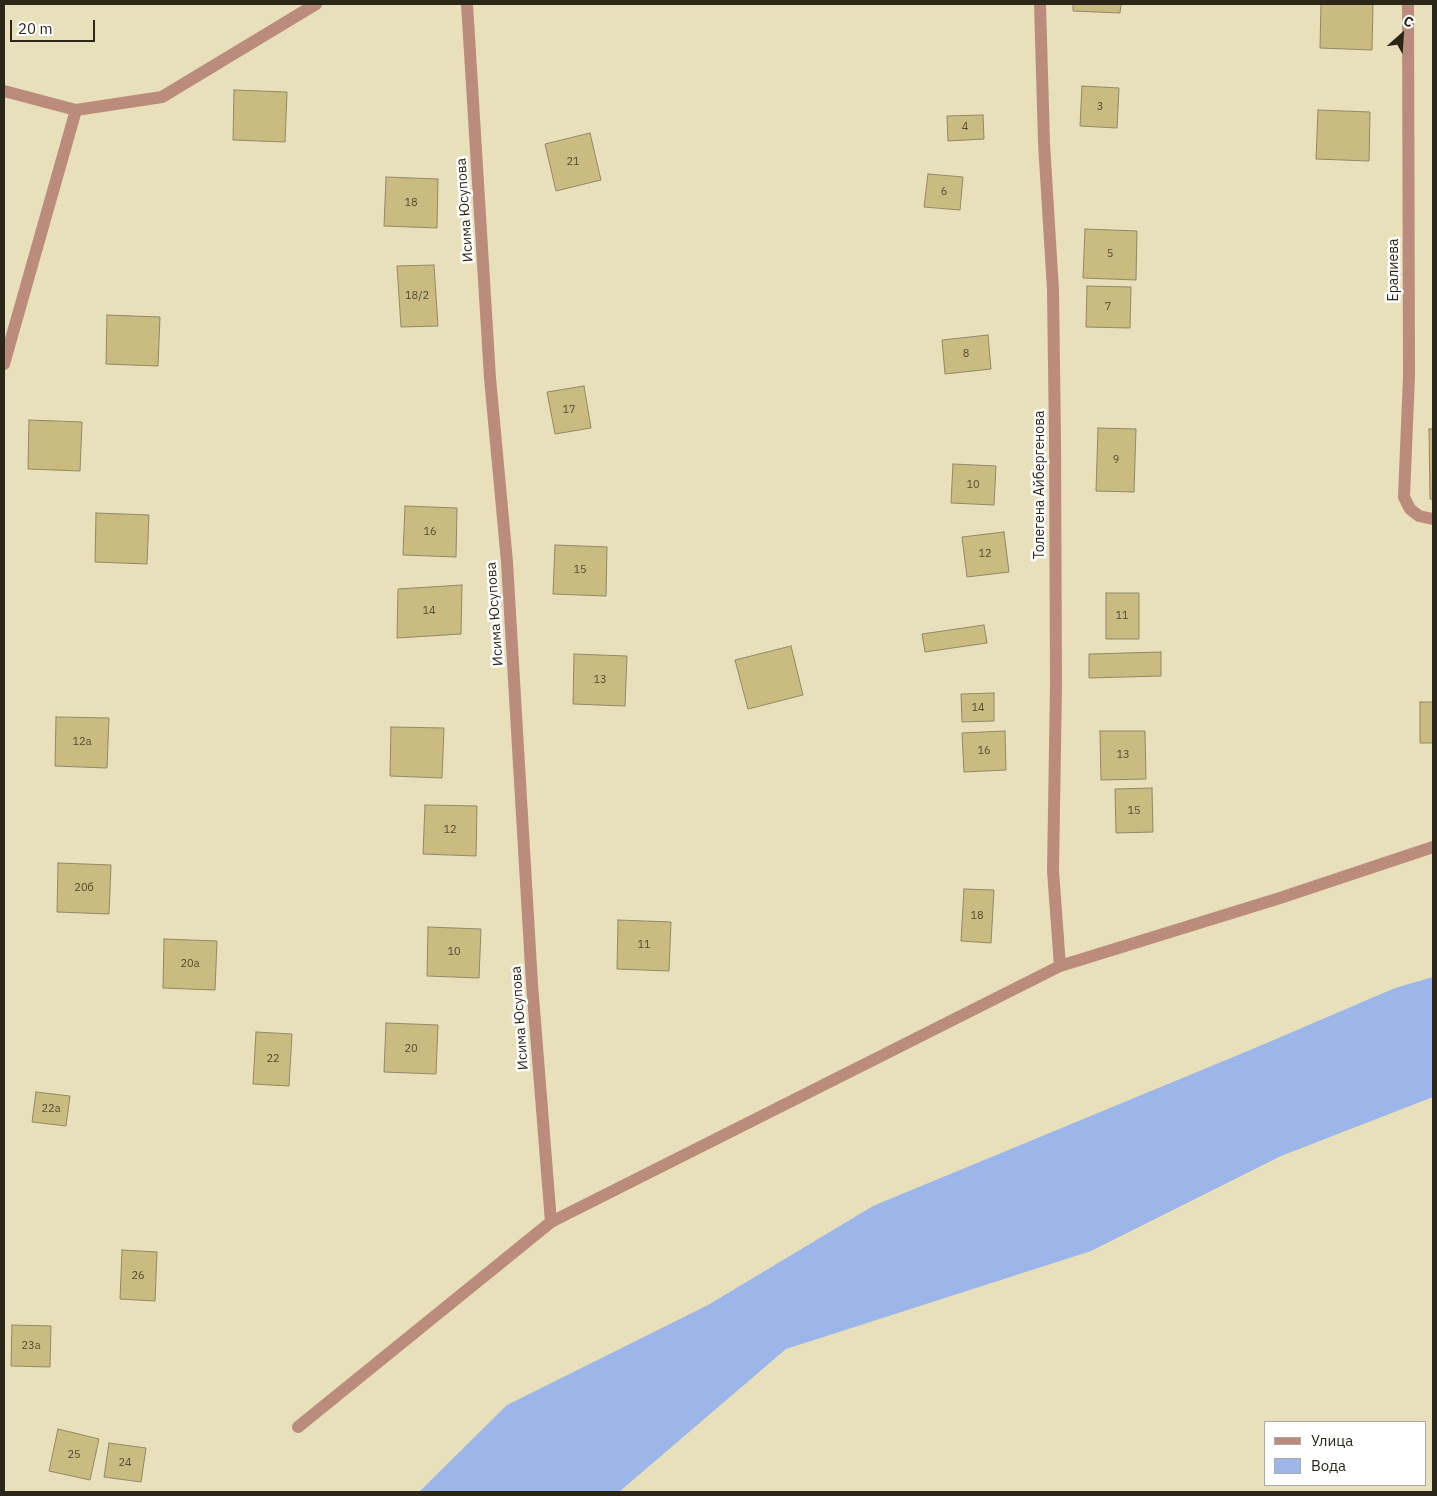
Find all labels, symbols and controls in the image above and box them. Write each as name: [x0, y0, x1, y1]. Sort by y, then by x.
scale bar: [12, 10, 98, 42]
north arrow: [1377, 10, 1427, 60]
text: С: [1401, 11, 1417, 32]
text: 20 m: [18, 19, 53, 38]
house number: 3: [1097, 100, 1103, 114]
house number: 4: [962, 120, 968, 134]
house number: 21: [566, 155, 580, 169]
street label: Исима Юсупова: [453, 157, 477, 263]
house number: 6: [941, 185, 947, 199]
house number: 18: [404, 196, 418, 210]
street label: Ералиева: [1386, 239, 1402, 301]
house number: 5: [1107, 247, 1113, 261]
house number: 18/2: [405, 289, 429, 303]
house number: 7: [1105, 300, 1111, 314]
house number: 8: [963, 347, 969, 361]
house number: 17: [562, 403, 576, 417]
street label: Толегена Айбергенова: [1032, 411, 1048, 559]
house number: 9: [1113, 453, 1119, 467]
house number: 10: [966, 478, 980, 492]
house number: 16: [423, 525, 437, 539]
house number: 12: [978, 547, 992, 561]
street label: Исима Юсупова: [483, 561, 507, 667]
house number: 15: [573, 563, 587, 577]
house number: 14: [422, 604, 436, 618]
house number: 11: [1115, 609, 1129, 623]
house number: 13: [593, 673, 607, 687]
house number: 14: [971, 701, 985, 715]
house number: 12а: [72, 735, 92, 749]
house number: 16: [977, 744, 991, 758]
house number: 13: [1116, 748, 1130, 762]
house number: 15: [1127, 804, 1141, 818]
house number: 12: [443, 823, 457, 837]
house number: 20б: [74, 881, 94, 895]
house number: 18: [970, 909, 984, 923]
house number: 11: [637, 938, 651, 952]
house number: 10: [447, 945, 461, 959]
house number: 20а: [180, 957, 200, 971]
street label: Исима Юсупова: [508, 965, 532, 1071]
house number: 20: [404, 1042, 418, 1056]
house number: 22: [266, 1052, 280, 1066]
house number: 22а: [41, 1102, 61, 1116]
house number: 26: [131, 1269, 145, 1283]
house number: 23а: [21, 1339, 41, 1353]
legend: [1264, 1421, 1427, 1486]
text: Улица: [1311, 1431, 1353, 1450]
house number: 25: [67, 1448, 81, 1462]
house number: 24: [118, 1456, 132, 1470]
text: Вода: [1311, 1456, 1346, 1475]

